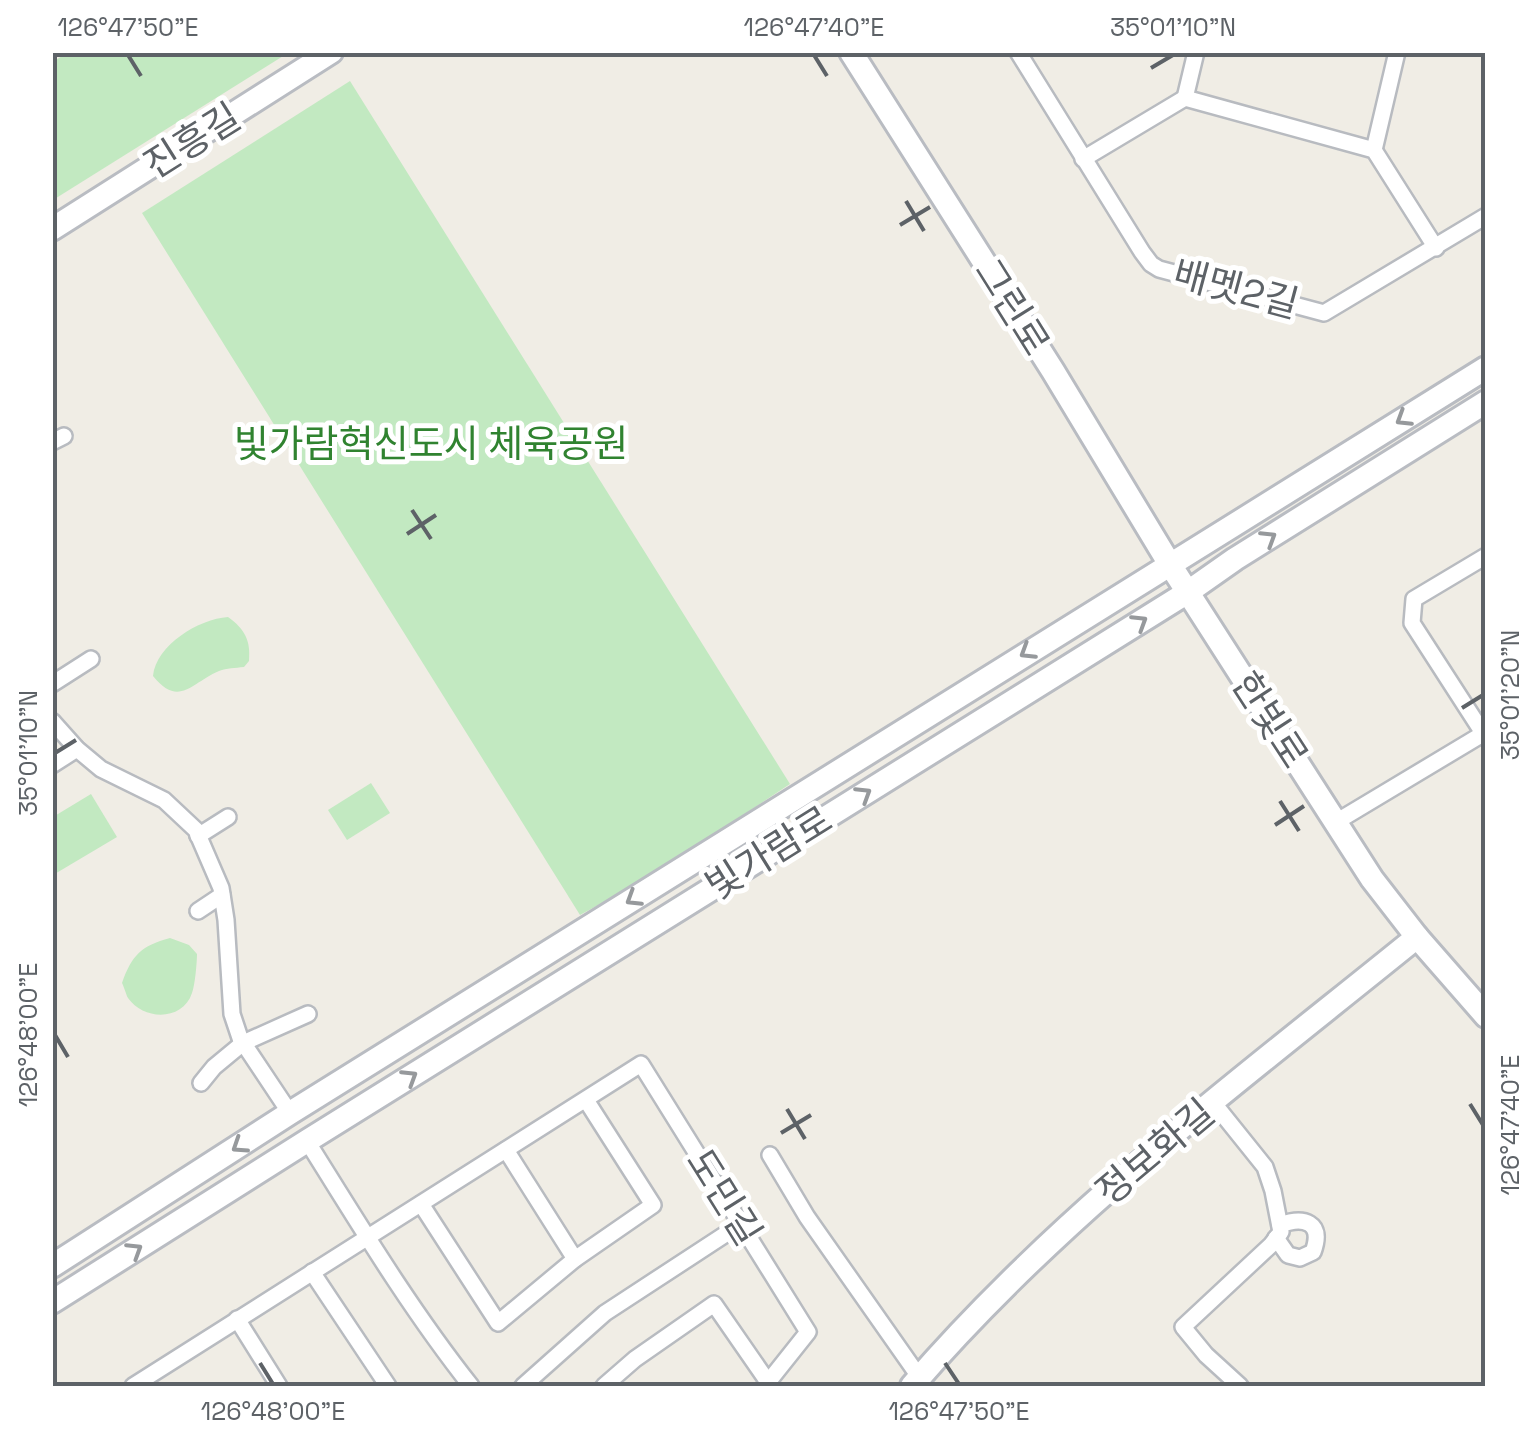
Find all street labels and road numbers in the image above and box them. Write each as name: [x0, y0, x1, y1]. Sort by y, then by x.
street label: 진흥길: [135, 93, 249, 189]
street label: 배멧2길: [1168, 249, 1304, 329]
street label: 그린로: [964, 250, 1060, 364]
street label: 한빛로: [1221, 663, 1319, 777]
street label: 빛가람로: [697, 796, 841, 910]
street label: 정보화길: [1086, 1089, 1224, 1215]
street label: 도민길: [676, 1140, 772, 1254]

